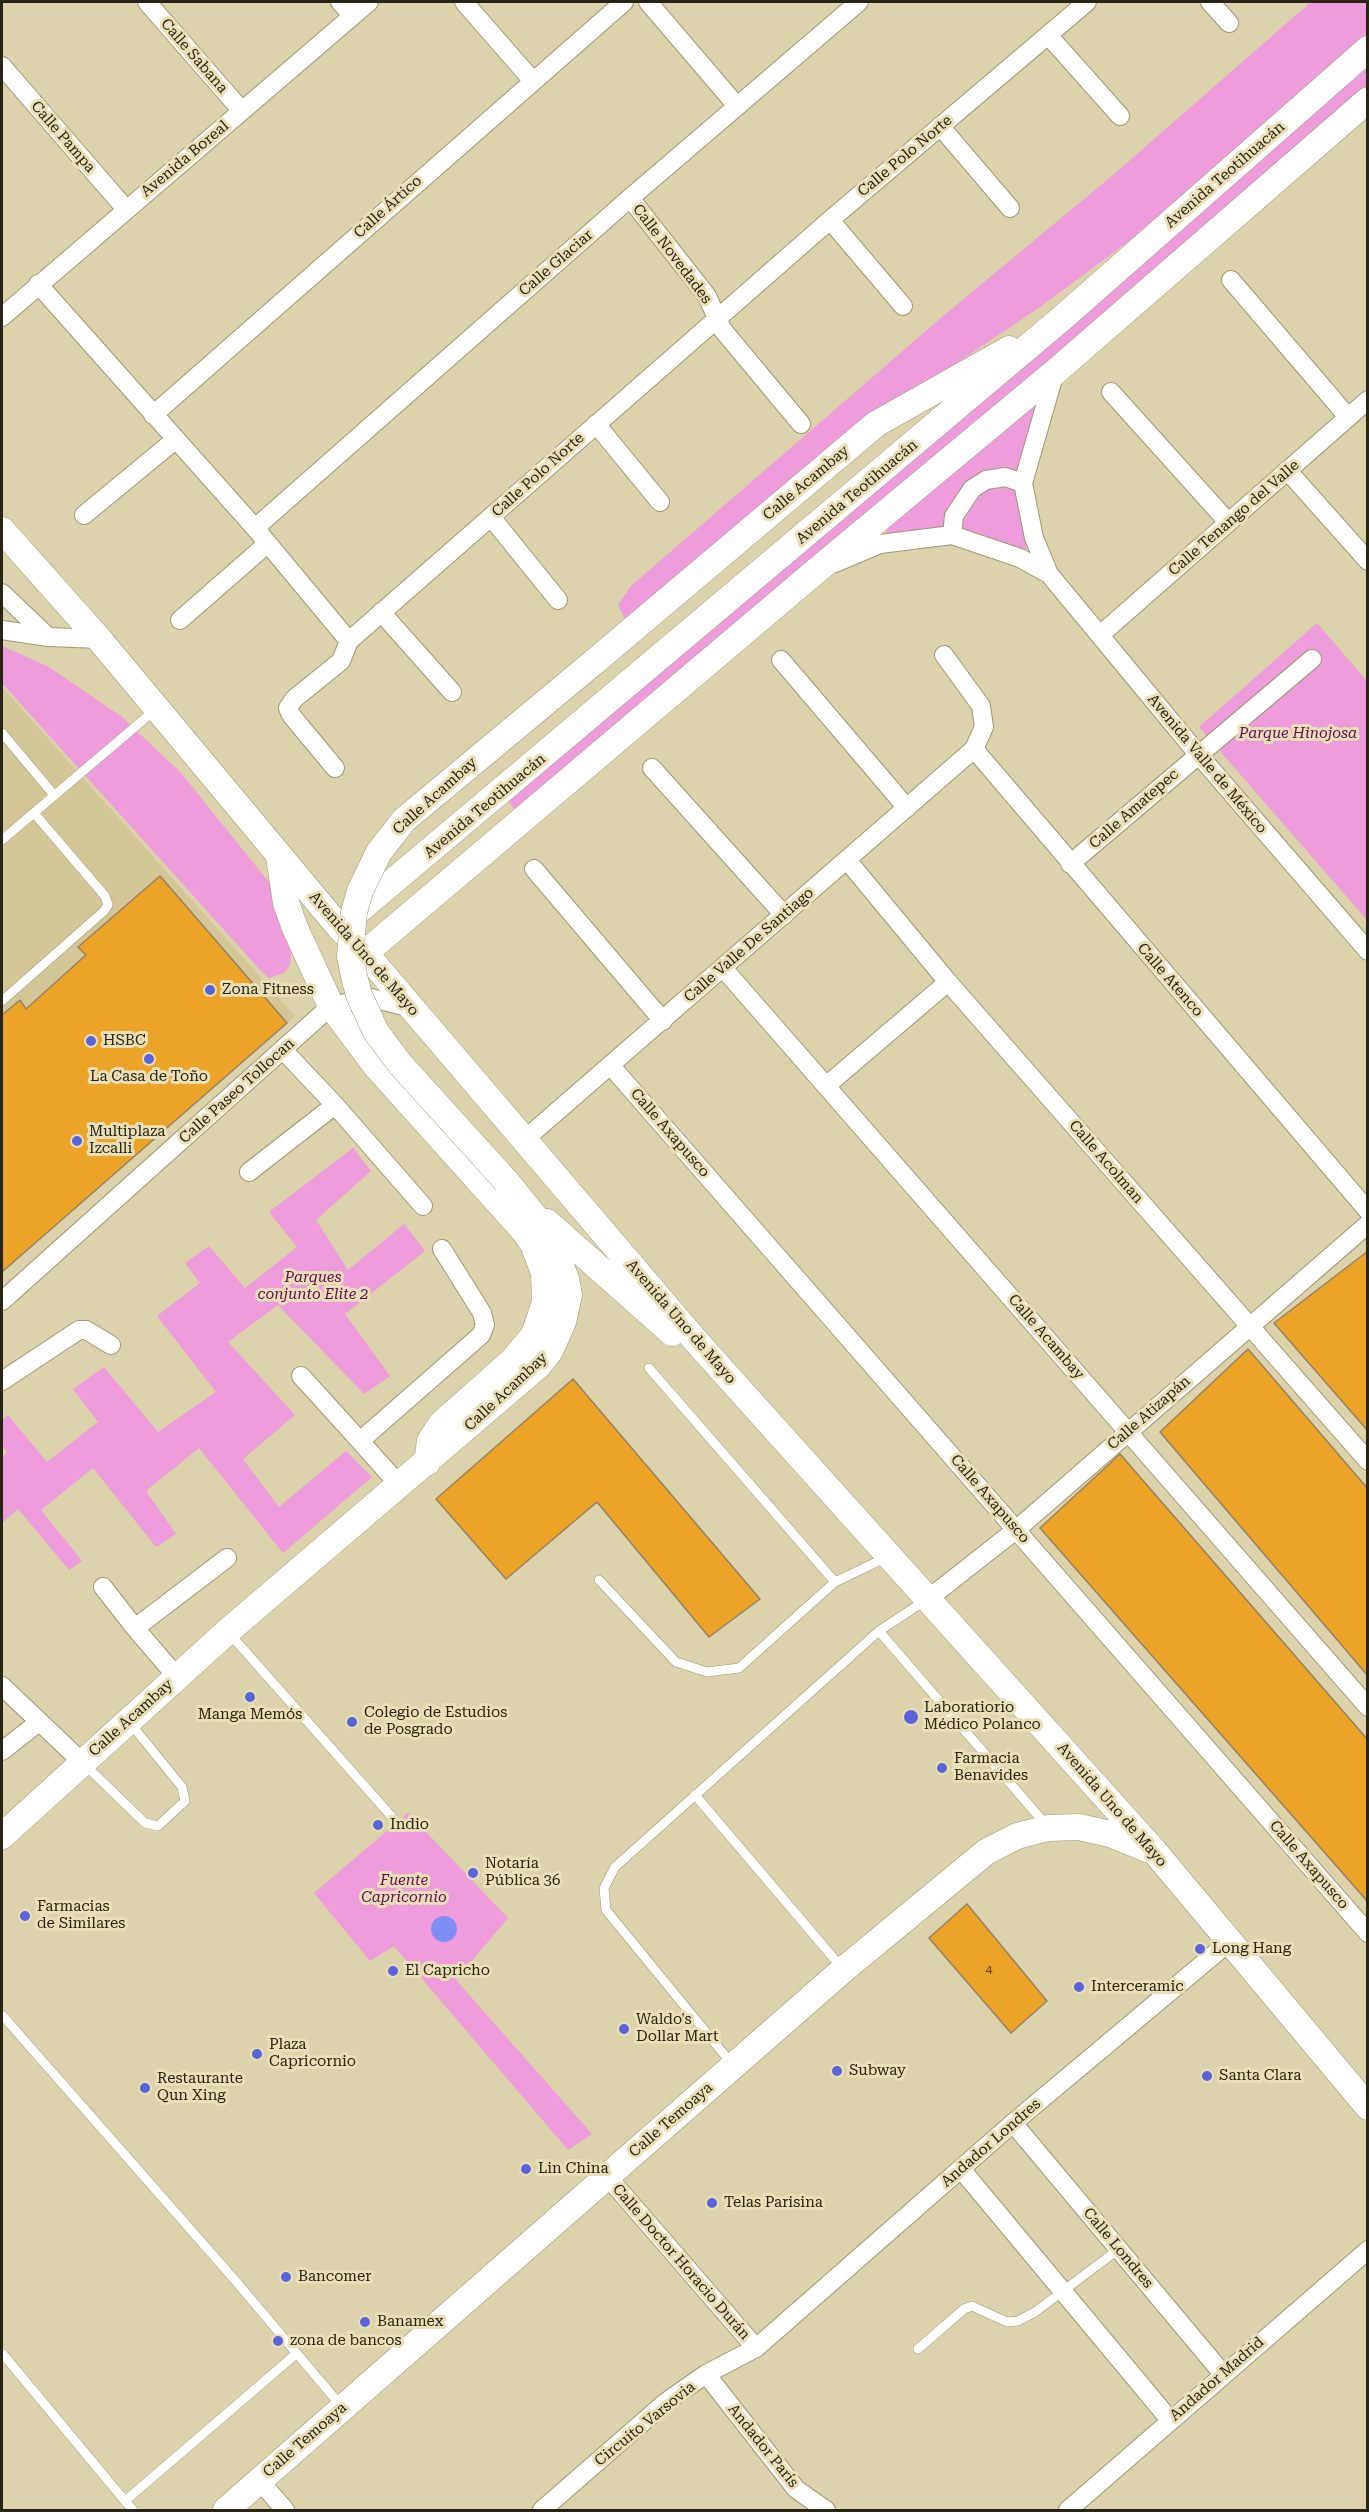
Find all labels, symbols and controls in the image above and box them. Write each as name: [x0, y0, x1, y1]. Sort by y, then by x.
street label: Calle Sabana: [157, 15, 231, 97]
street label: Calle Pampa: [27, 98, 99, 176]
street label: Calle Polo Norte: [854, 111, 956, 201]
street label: Avenida Boreal: [137, 117, 233, 201]
street label: Avenida Teotihuacán: [1161, 118, 1289, 232]
street label: Calle Ártico: [350, 172, 426, 242]
street label: Calle Novedades: [629, 201, 715, 307]
street label: Calle Glaciar: [515, 226, 597, 300]
street label: Calle Polo Norte: [488, 429, 588, 521]
street label: Avenida Teotihuacán: [793, 436, 921, 548]
street label: Calle Acambay: [759, 442, 853, 524]
street label: Calle Tenango del Valle: [1165, 456, 1303, 580]
street label: Avenida Valle de México: [1143, 691, 1271, 837]
park label: Parque Hinojosa: [1239, 725, 1357, 743]
street label: Avenida Teotihuacán: [421, 750, 549, 862]
street label: Calle Acambay: [389, 754, 481, 838]
street label: Calle Amatepec: [1086, 765, 1182, 853]
street label: Calle Valle De Santiago: [680, 884, 818, 1006]
street label: Avenida Uno de Mayo: [305, 888, 423, 1020]
street label: Calle Atenco: [1133, 940, 1207, 1020]
place label: Zona Fitness: [222, 981, 314, 999]
marker: Zona Fitness: [203, 983, 217, 997]
place label: HSBC: [103, 1032, 146, 1050]
marker: HSBC: [84, 1034, 98, 1048]
street label: Calle Paseo Tollocan: [176, 1035, 298, 1147]
marker: La Casa de Toño: [142, 1052, 156, 1066]
place label: La Casa de Toño: [90, 1068, 208, 1086]
street label: Calle Axapusco: [627, 1085, 713, 1181]
street label: Calle Acolman: [1065, 1117, 1147, 1207]
place label: Multiplaza Izcalli: [89, 1123, 165, 1158]
marker: Multiplaza Izcalli: [70, 1134, 84, 1148]
street label: Avenida Uno de Mayo: [622, 1256, 740, 1388]
park label: Parques conjunto Elite 2: [257, 1269, 369, 1304]
street label: Calle Acambay: [1004, 1291, 1088, 1383]
street label: Calle Acambay: [461, 1349, 551, 1435]
street label: Calle Atizapán: [1104, 1372, 1194, 1454]
street label: Calle Axapusco: [947, 1451, 1033, 1547]
street label: Calle Acambay: [85, 1676, 177, 1760]
marker: Manga Memo´s: [243, 1690, 257, 1704]
place label: Laboratiorio Médico Polanco: [924, 1699, 1041, 1734]
place label: Colegio de Estudios de Posgrado: [364, 1704, 507, 1739]
place label: Manga Memo´s: [198, 1706, 302, 1724]
marker: Laboratiorio Médico Polanco: [902, 1708, 920, 1726]
marker: Colegio de Estudios de Posgrado: [345, 1715, 359, 1729]
street label: Avenida Uno de Mayo: [1053, 1739, 1171, 1871]
place label: Farmacia Benavides: [954, 1750, 1028, 1785]
marker: Farmacia Benavides: [935, 1761, 949, 1775]
place label: Indio: [390, 1816, 429, 1834]
street label: Calle Axapusco: [1266, 1817, 1352, 1913]
marker: Indio: [371, 1818, 385, 1832]
place label: Notaría Pública 36: [485, 1855, 560, 1890]
marker: Notaría Pública 36: [466, 1866, 480, 1880]
park label: Fuente Capricornio: [361, 1872, 447, 1907]
place label: Farmacias de Similares: [37, 1898, 125, 1933]
marker: Farmacias de Similares: [18, 1909, 32, 1923]
place label: Long Hang: [1212, 1940, 1291, 1958]
marker: Long Hang: [1193, 1942, 1207, 1956]
place label: El Capricho: [405, 1962, 490, 1980]
house number: 4: [986, 1962, 992, 1976]
marker: El Capricho: [386, 1964, 400, 1978]
place label: Interceramic: [1091, 1978, 1184, 1996]
marker: Interceramic: [1072, 1980, 1086, 1994]
place label: Waldo's Dollar Mart: [636, 2011, 718, 2046]
marker: Waldo's Dollar Mart: [617, 2022, 631, 2036]
place label: Plaza Capricornio: [269, 2036, 356, 2071]
marker: Plaza Capricornio: [250, 2047, 264, 2061]
place label: Subway: [849, 2062, 906, 2080]
marker: Subway: [830, 2064, 844, 2078]
place label: Santa Clara: [1219, 2067, 1301, 2085]
marker: Santa Clara: [1200, 2069, 1214, 2083]
place label: Restaurante Qun Xing: [157, 2070, 243, 2105]
street label: Calle Temoaya: [626, 2079, 716, 2161]
marker: Restaurante Qun Xing: [138, 2081, 152, 2095]
street label: Andador Londres: [938, 2095, 1044, 2191]
place label: Lin China: [538, 2160, 609, 2178]
marker: Lin China: [519, 2162, 533, 2176]
street label: Calle Doctor Horacio Durán: [608, 2180, 754, 2344]
place label: Telas Parisina: [724, 2194, 823, 2212]
marker: Telas Parisina: [705, 2196, 719, 2210]
street label: Calle Londres: [1079, 2204, 1157, 2292]
place label: Bancomer: [298, 2268, 371, 2286]
marker: Bancomer: [279, 2270, 293, 2284]
place label: Banamex: [377, 2313, 443, 2331]
marker: Banamex: [358, 2315, 372, 2329]
place label: zona de bancos: [290, 2332, 402, 2350]
street label: Andador Madrid: [1166, 2333, 1268, 2425]
marker: zona de bancos: [271, 2334, 285, 2348]
street label: Circuito Varsovia: [591, 2378, 699, 2470]
street label: Calle Temoaya: [260, 2399, 350, 2481]
street label: Andador París: [724, 2401, 802, 2491]

